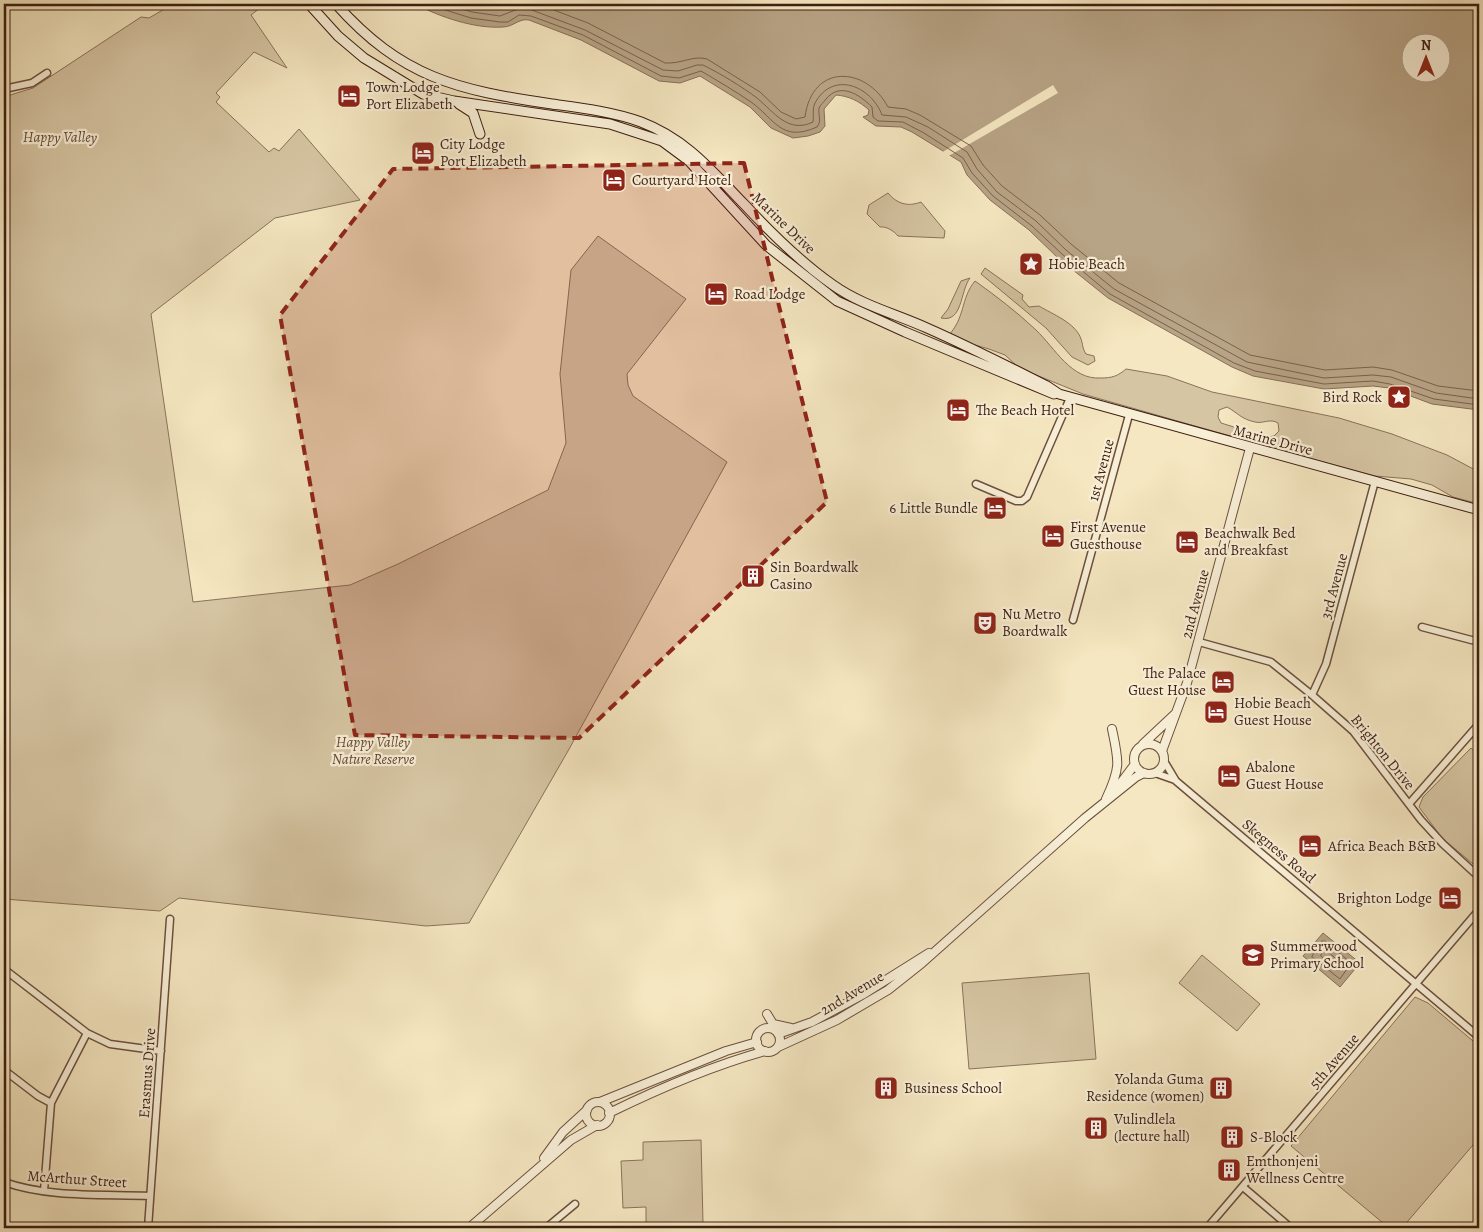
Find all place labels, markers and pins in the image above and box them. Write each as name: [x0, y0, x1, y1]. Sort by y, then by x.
place label: Town Lodge Port Elizabeth: [366, 77, 453, 114]
hotel icon: Town Lodge Port Elizabeth: [336, 83, 362, 109]
place label: City Lodge Port Elizabeth: [440, 134, 527, 171]
hotel icon: City Lodge Port Elizabeth: [410, 140, 436, 166]
hotel icon: Courtyard Hotel: [601, 167, 627, 193]
place label: Courtyard Hotel: [632, 170, 732, 190]
place icon: Hobie Beach: [1018, 251, 1044, 277]
place label: Hobie Beach: [1048, 254, 1125, 274]
hotel icon: Road Lodge: [703, 281, 729, 307]
place label: Road Lodge: [734, 284, 806, 304]
place icon: Bird Rock: [1386, 384, 1412, 410]
place label: Bird Rock: [1322, 387, 1383, 407]
hotel icon: The Beach Hotel: [945, 397, 971, 423]
place label: The Beach Hotel: [976, 400, 1075, 420]
hotel icon: 6 Little Bundle: [982, 495, 1008, 521]
place label: 6 Little Bundle: [889, 498, 978, 518]
place label: First Avenue Guesthouse: [1070, 517, 1146, 554]
hotel icon: First Avenue Guesthouse: [1040, 523, 1066, 549]
place label: Beachwalk Bed and Breakfast: [1204, 523, 1297, 560]
hotel icon: Beachwalk Bed and Breakfast: [1174, 529, 1200, 555]
place label: Sin Boardwalk Casino: [770, 557, 859, 594]
building icon: Sin Boardwalk Casino: [740, 563, 766, 589]
place label: Nu Metro Boardwalk: [1002, 604, 1068, 641]
theatre icon: Nu Metro Boardwalk: [972, 610, 998, 636]
place label: The Palace Guest House: [1128, 663, 1206, 700]
hotel icon: The Palace Guest House: [1210, 669, 1236, 695]
place label: Hobie Beach Guest House: [1234, 693, 1312, 730]
hotel icon: Hobie Beach Guest House: [1203, 699, 1229, 725]
place label: Abalone Guest House: [1245, 757, 1324, 794]
hotel icon: Abalone Guest House: [1216, 763, 1242, 789]
hotel icon: Africa Beach B&B: [1297, 833, 1323, 859]
place label: Africa Beach B&B: [1327, 836, 1436, 856]
hotel icon: Brighton Lodge: [1437, 885, 1463, 911]
place label: Brighton Lodge: [1337, 888, 1432, 908]
place label: Summerwood Primary School: [1270, 936, 1364, 973]
school or university icon: Summerwood Primary School: [1240, 942, 1266, 968]
place label: Yolanda Guma Residence (women): [1086, 1069, 1204, 1106]
building icon: Business School: [873, 1075, 899, 1101]
building icon: Yolanda Guma Residence (women): [1208, 1075, 1234, 1101]
place label: Business School: [904, 1078, 1002, 1098]
place label: Vulindlela (lecture hall): [1113, 1109, 1190, 1146]
building icon: Vulindlela (lecture hall): [1083, 1115, 1109, 1141]
building icon: S-Block: [1219, 1124, 1245, 1150]
place label: S-Block: [1250, 1127, 1298, 1147]
place label: Emthonjeni Wellness Centre: [1245, 1151, 1344, 1188]
building icon: Emthonjeni Wellness Centre: [1216, 1157, 1242, 1183]

